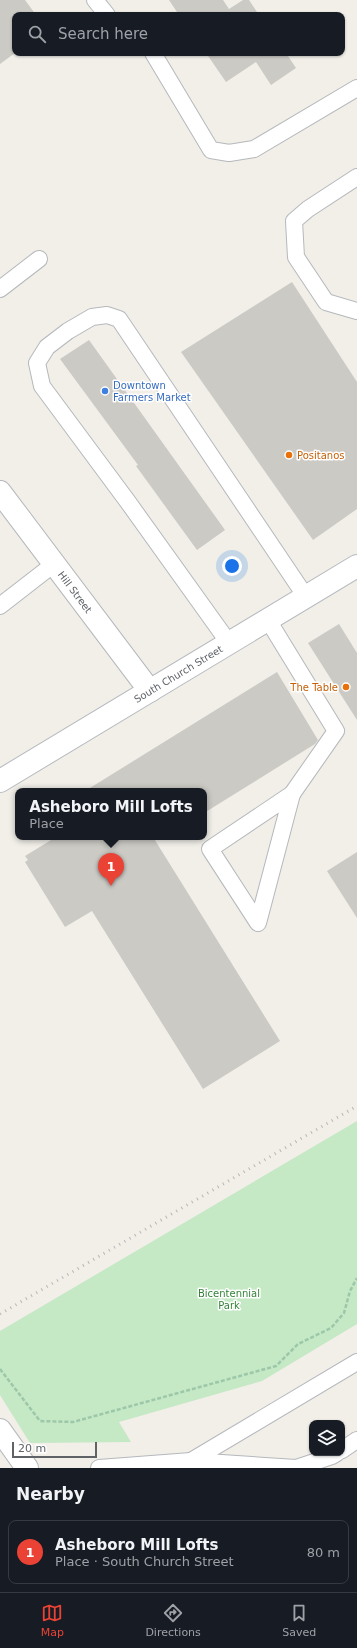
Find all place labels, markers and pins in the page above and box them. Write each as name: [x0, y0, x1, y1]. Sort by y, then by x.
place label: Downtown Farmers Market: [113, 380, 191, 403]
marker: Downtown Farmers Market: [100, 386, 110, 396]
marker: Positanos: [284, 450, 294, 460]
place label: Positanos: [297, 450, 345, 461]
place label: The Table: [289, 682, 338, 693]
marker: The Table: [341, 682, 351, 692]
pin: 1: [98, 853, 124, 886]

